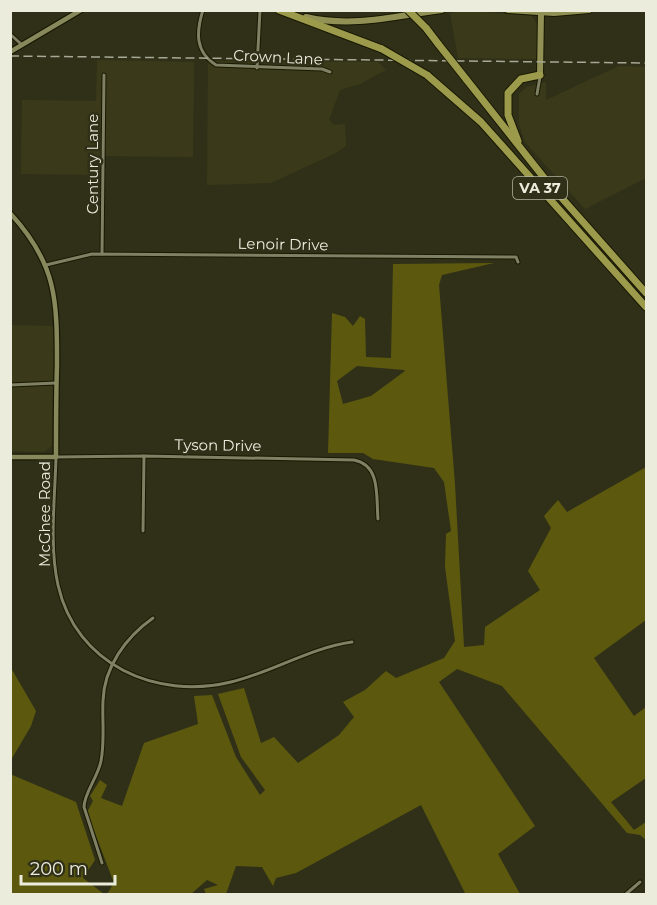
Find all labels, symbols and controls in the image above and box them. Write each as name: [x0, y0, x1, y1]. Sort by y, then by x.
street label: Crown Lane: [233, 45, 323, 69]
street label: Century Lane: [83, 114, 102, 214]
road number: VA 37: [513, 177, 567, 199]
street label: Lenoir Drive: [238, 234, 328, 254]
street label: Tyson Drive: [174, 435, 262, 455]
street label: McGhee Road: [35, 461, 54, 567]
scale bar: [21, 848, 116, 886]
text: 200 m: [30, 858, 88, 880]

